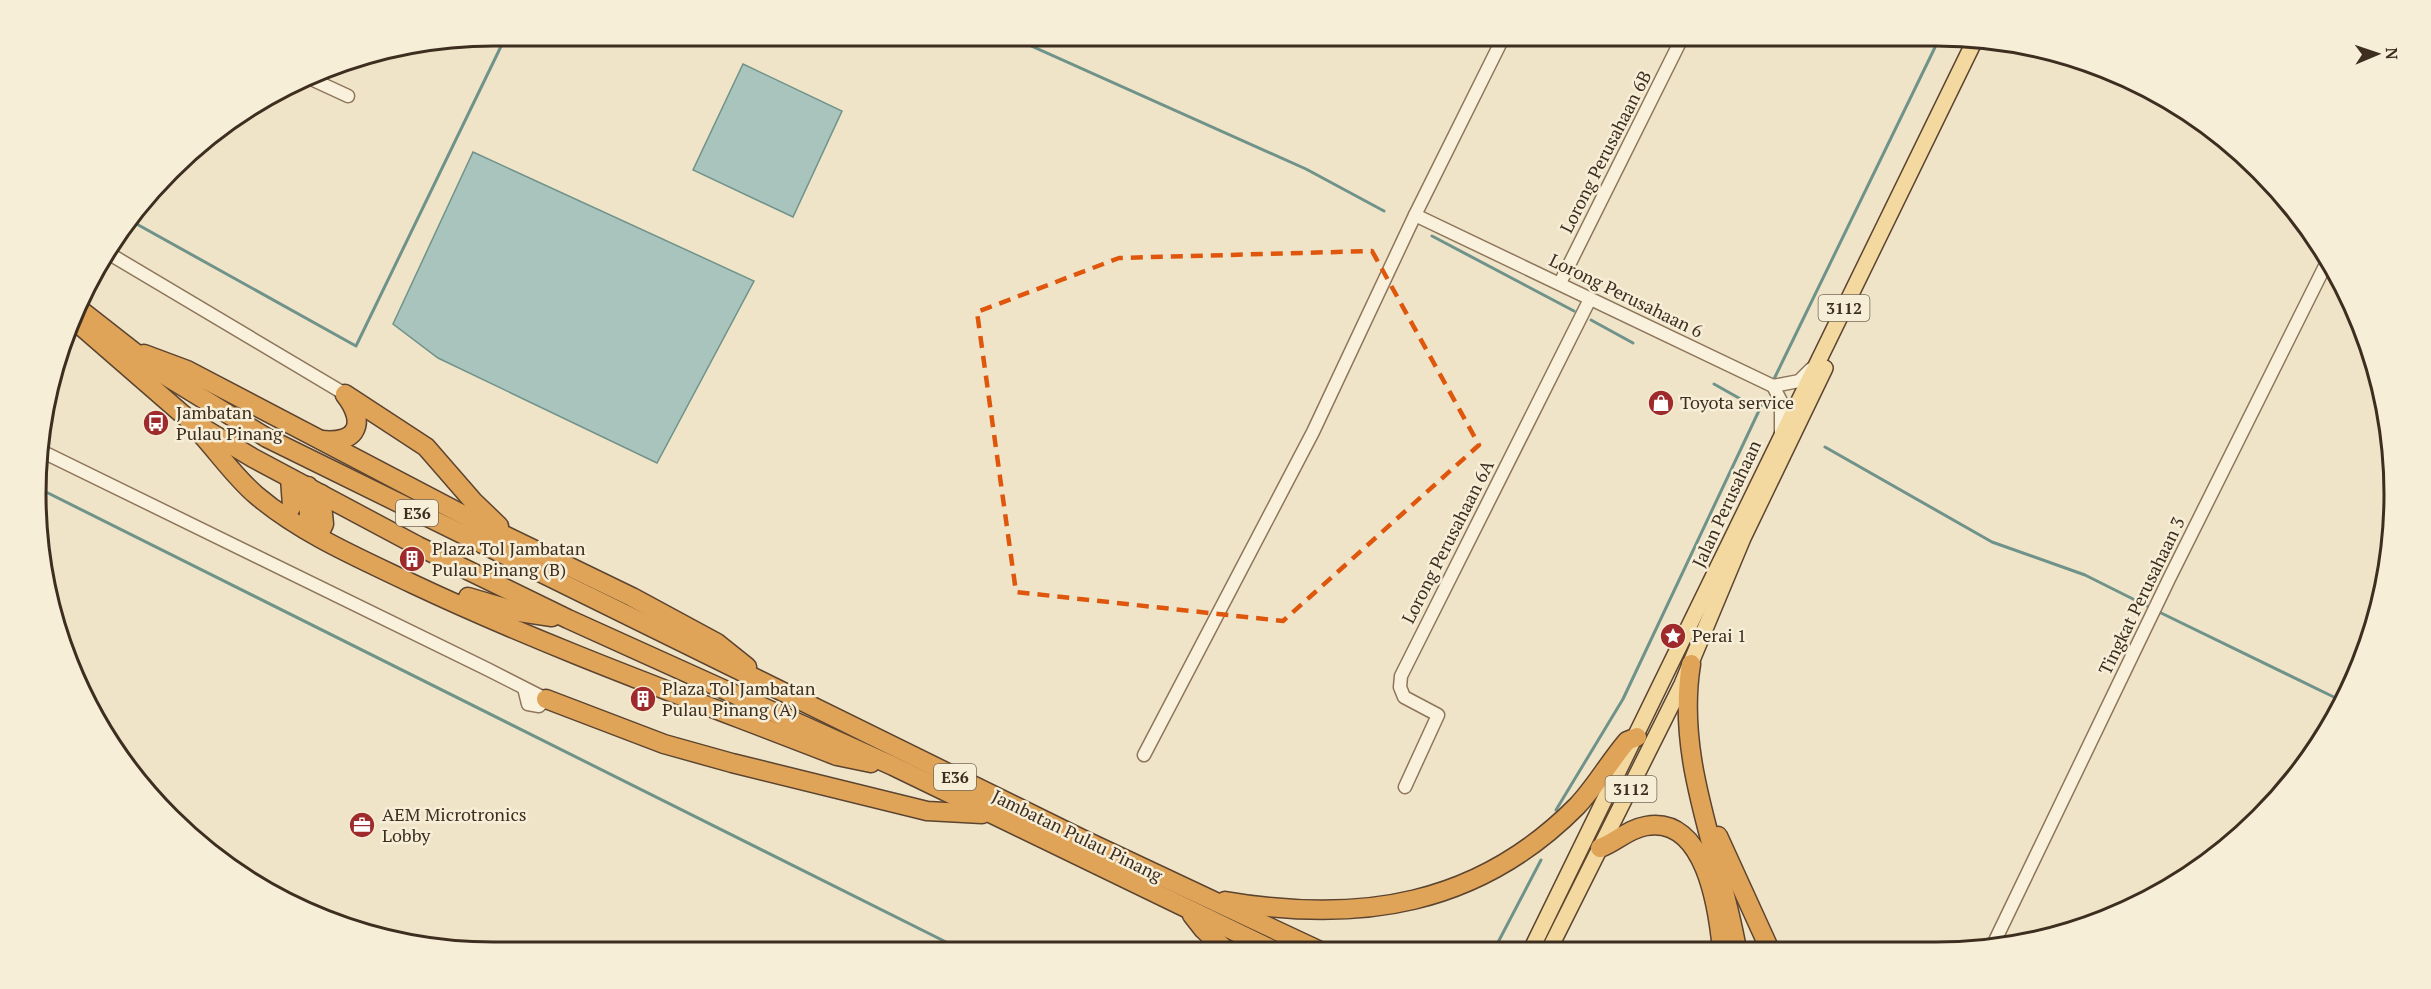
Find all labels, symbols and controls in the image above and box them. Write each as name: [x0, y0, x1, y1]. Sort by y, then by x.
north arrow: [2347, 24, 2407, 84]
text: N: [2381, 47, 2403, 60]
street label: Lorong Perusahaan 6B: [1554, 66, 1656, 237]
street label: Lorong Perusahaan 6: [1546, 247, 1708, 343]
road number: 3112: [1818, 295, 1870, 321]
shop icon: Toyota service: [1646, 388, 1676, 418]
place label: Toyota service: [1680, 390, 1794, 414]
place label: Jambatan Pulau Pinang: [176, 400, 283, 445]
bus stop icon: Jambatan Pulau Pinang: [141, 408, 171, 438]
street label: Jalan Perusahaan: [1686, 436, 1766, 571]
street label: Lorong Perusahaan 6A: [1395, 455, 1499, 627]
road number: E36: [396, 500, 438, 526]
street label: Tingkat Perusahaan 3: [2092, 513, 2190, 679]
place label: Plaza Tol Jambatan Pulau Pinang (B): [432, 536, 586, 581]
building icon: Plaza Tol Jambatan Pulau Pinang (B): [397, 544, 427, 574]
place icon: Perai 1: [1658, 621, 1688, 651]
place label: Perai 1: [1692, 623, 1747, 647]
place label: Plaza Tol Jambatan Pulau Pinang (A): [662, 676, 816, 721]
building icon: Plaza Tol Jambatan Pulau Pinang (A): [628, 684, 658, 714]
road number: E36: [934, 764, 976, 790]
road number: 3112: [1606, 776, 1656, 802]
street label: Jambatan Pulau Pinang: [988, 783, 1167, 887]
place label: AEM Microtronics Lobby: [382, 802, 527, 847]
office icon: AEM Microtronics Lobby: [347, 810, 377, 840]

